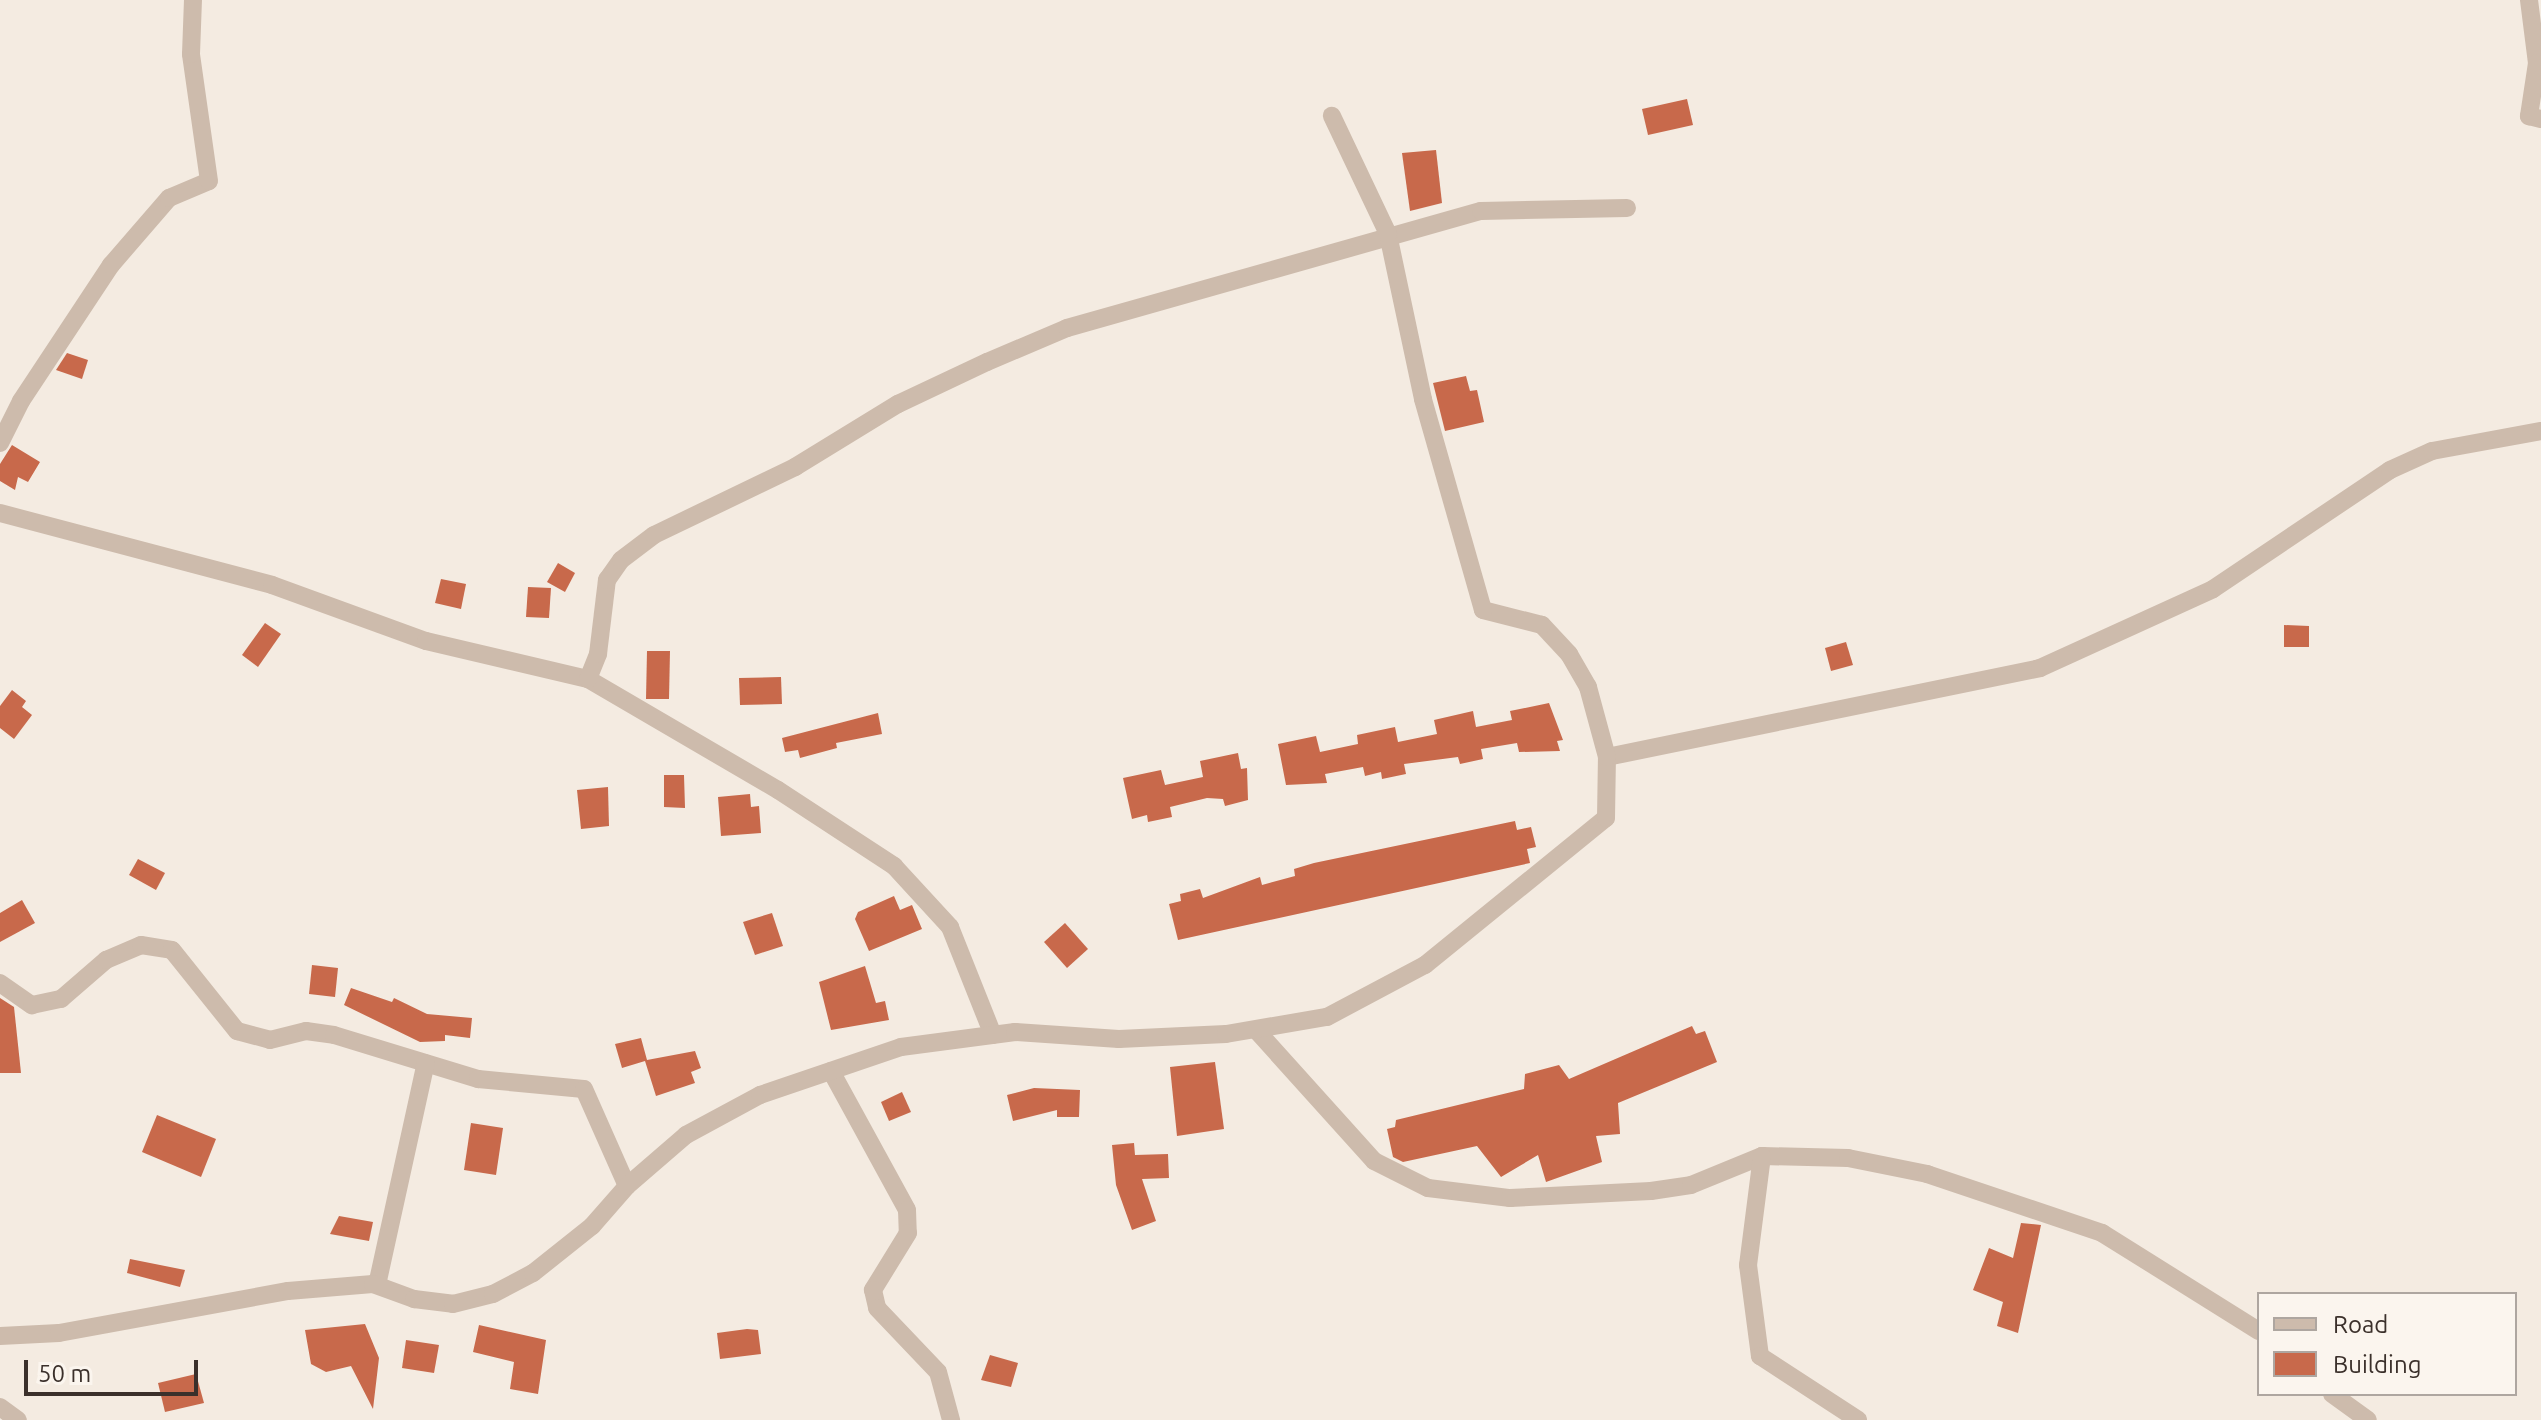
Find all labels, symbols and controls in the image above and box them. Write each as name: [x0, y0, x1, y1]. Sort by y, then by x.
legend: [2257, 1292, 2517, 1396]
text: Road: [2333, 1311, 2388, 1338]
scale bar: [28, 1344, 202, 1394]
text: Building: [2333, 1351, 2421, 1378]
text: 50 m: [38, 1360, 91, 1387]

